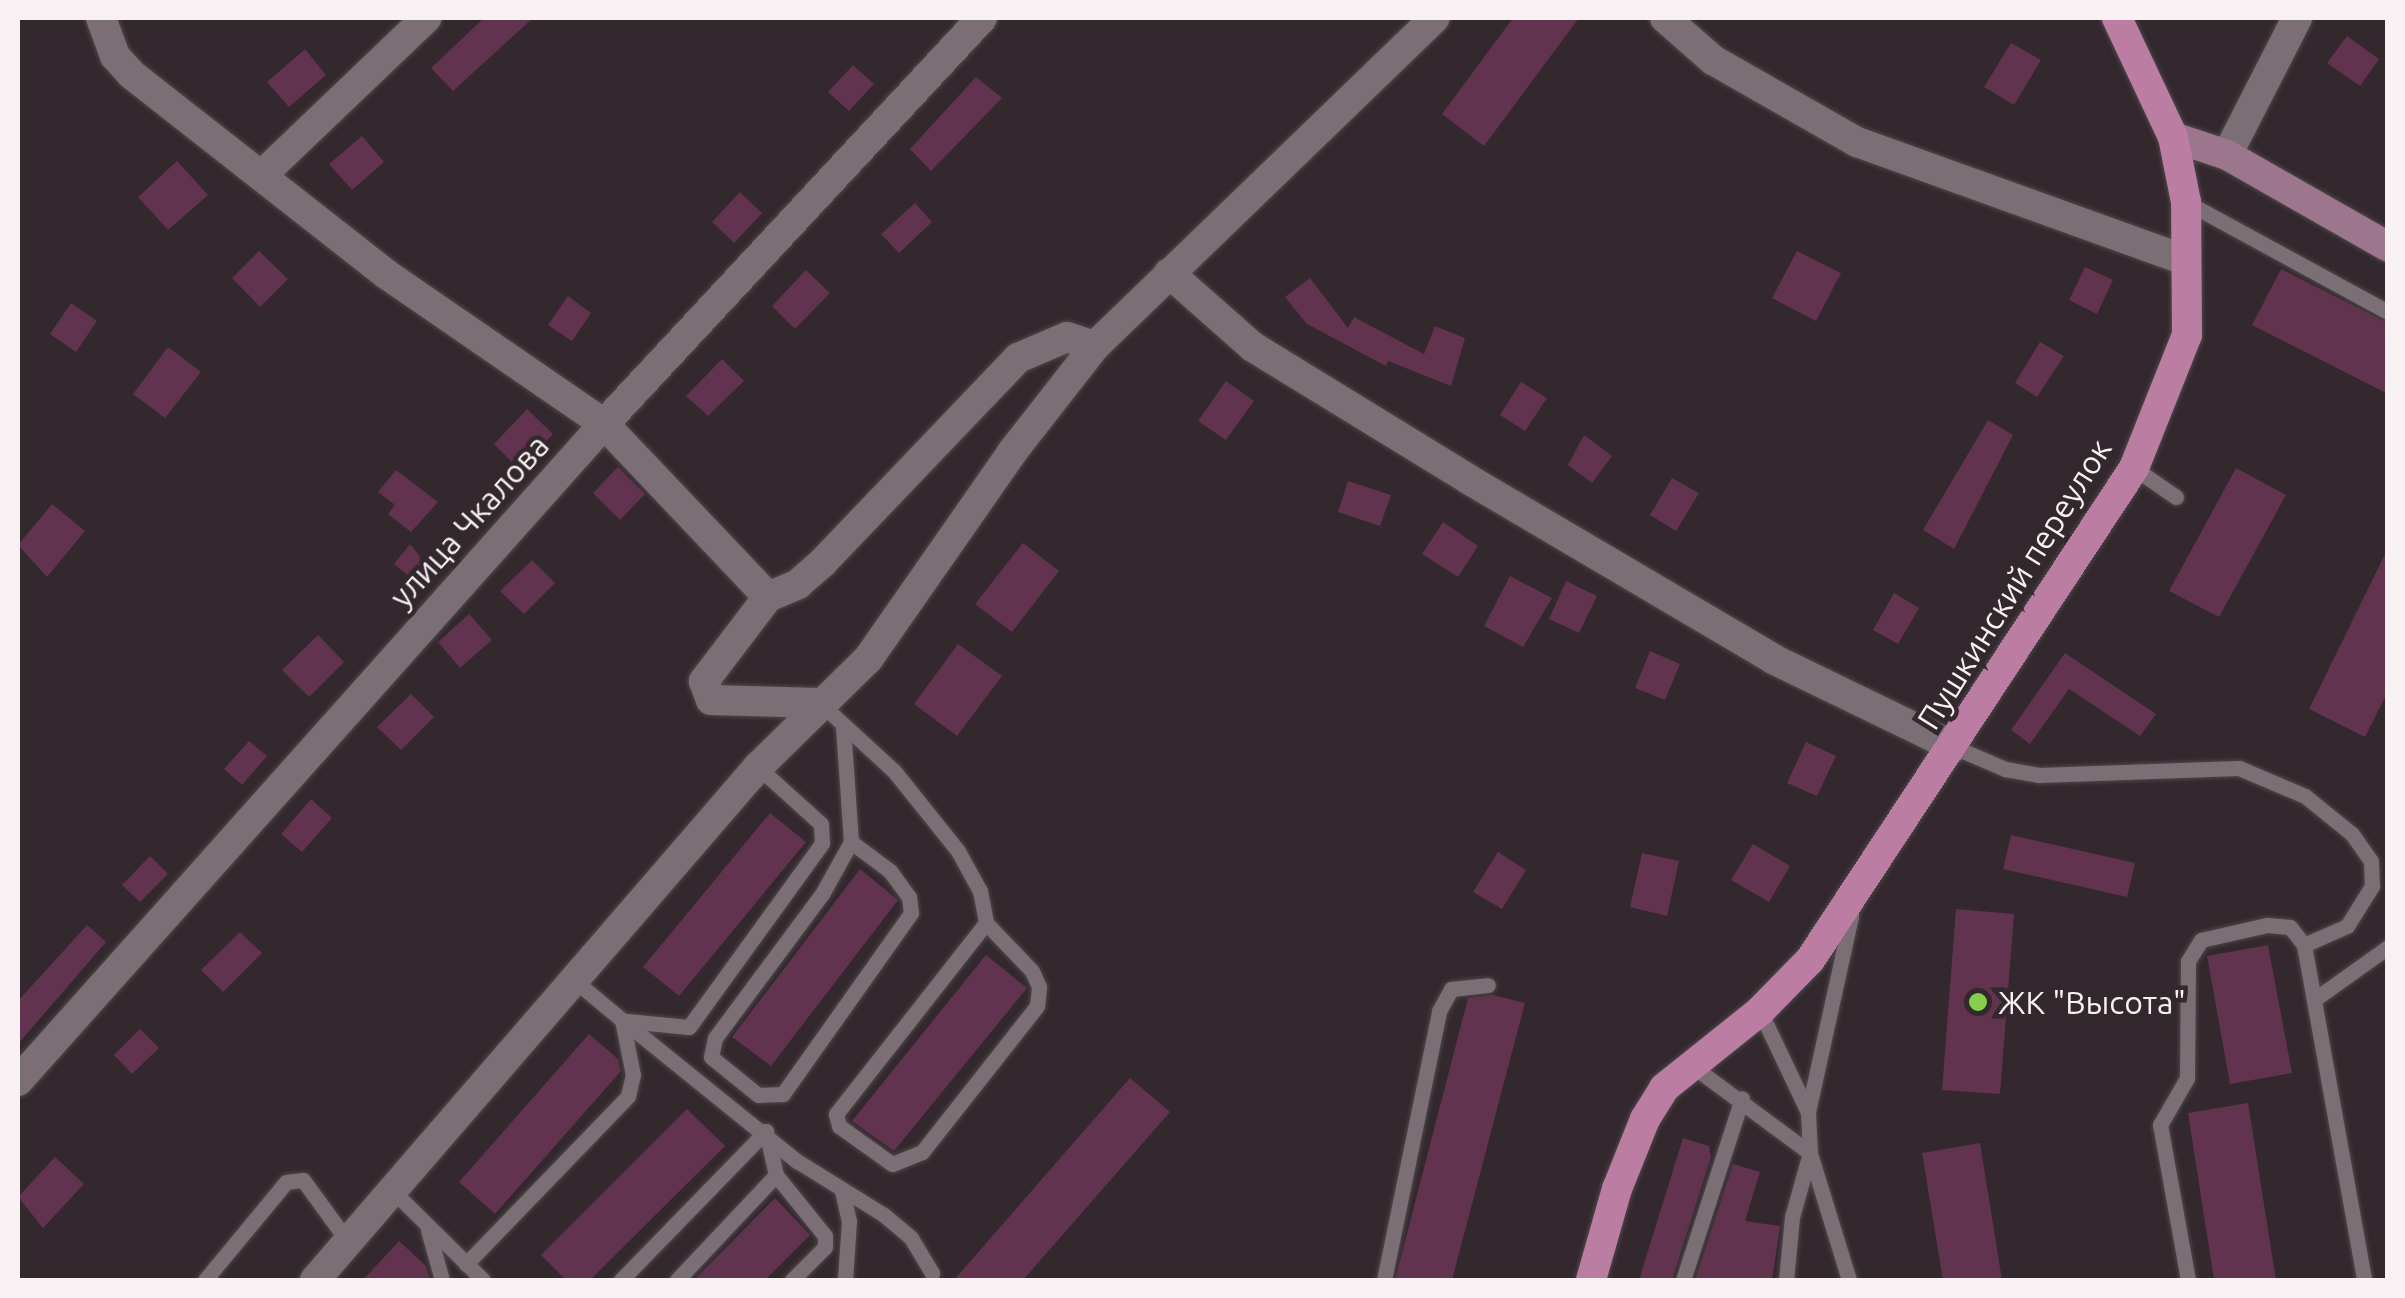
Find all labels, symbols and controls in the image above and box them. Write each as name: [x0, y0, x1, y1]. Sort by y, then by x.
street label: улица Чкалова: [381, 427, 557, 615]
street label: Пушкинский переулок: [1909, 432, 2119, 736]
place label: ЖК "Высота": [1998, 983, 2186, 1021]
marker: ЖК "Высота": [1967, 991, 1989, 1013]

